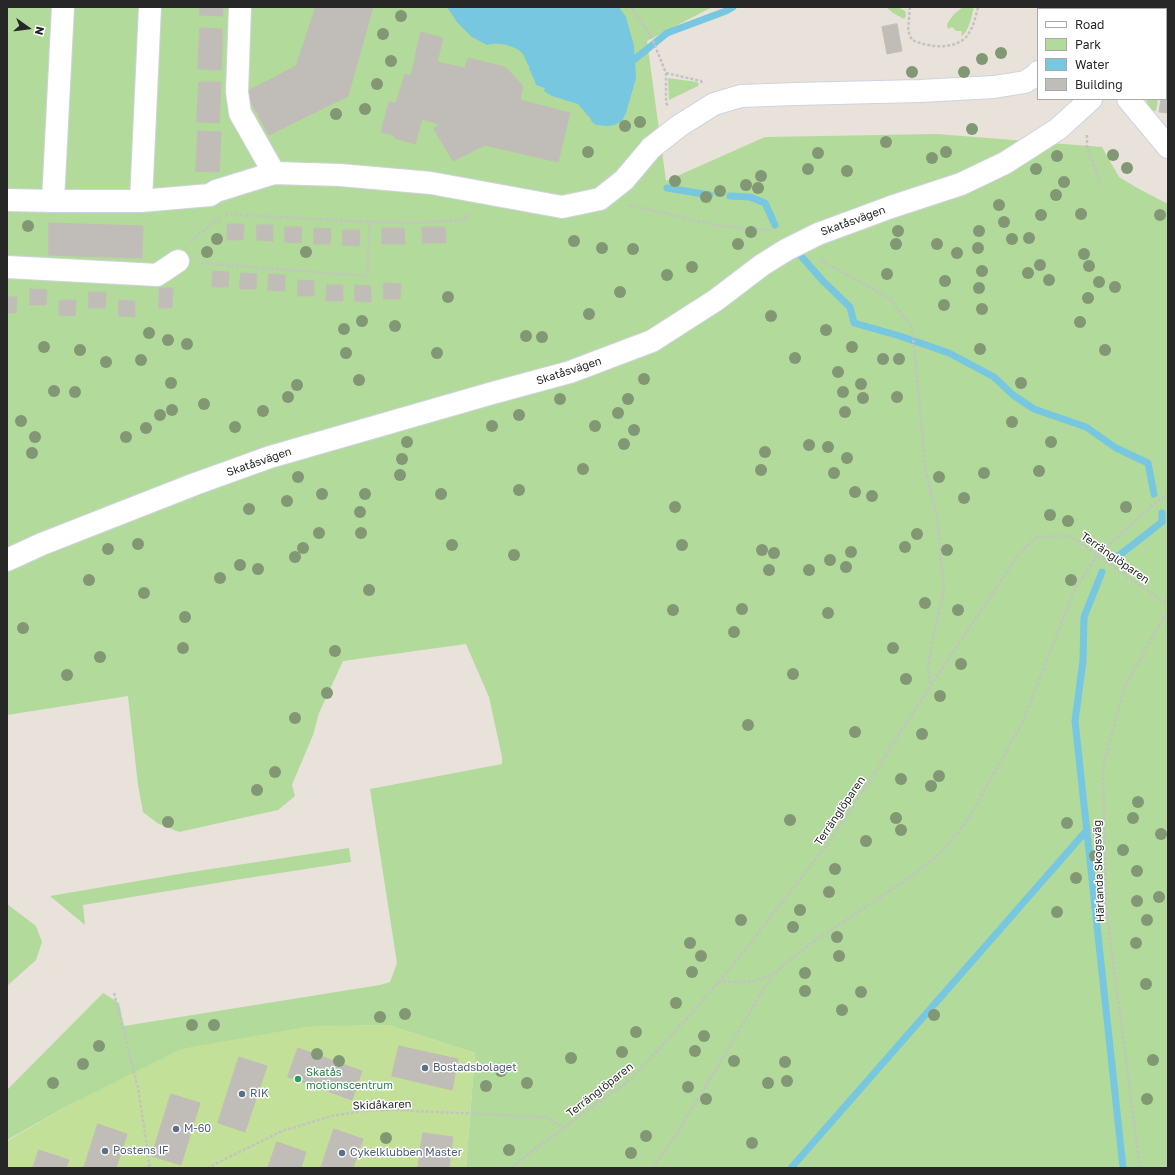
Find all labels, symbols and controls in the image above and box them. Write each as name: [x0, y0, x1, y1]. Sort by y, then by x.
north arrow: [8, 8, 48, 48]
legend: [1037, 8, 1167, 100]
text: Road: [1075, 17, 1104, 32]
text: N: [33, 25, 47, 37]
text: Park: [1075, 37, 1101, 52]
text: Water: [1075, 57, 1109, 72]
text: Building: [1075, 77, 1123, 92]
street label: Skatåsvägen: [819, 203, 887, 239]
street label: Skatåsvägen: [535, 354, 603, 388]
street label: Skatåsvägen: [225, 445, 293, 479]
street label: Terränglöparen: [1078, 529, 1152, 587]
street label: Terränglöparen: [812, 774, 868, 848]
street label: Härlanda Skogsväg: [1091, 820, 1107, 922]
street label: Terränglöparen: [564, 1060, 636, 1120]
place label: Bostadsbolaget: [433, 1061, 517, 1075]
marker: Bostadsbolaget: [420, 1063, 430, 1073]
place label: Skatås motionscentrum: [306, 1066, 393, 1092]
marker: Skatås motionscentrum: [293, 1074, 303, 1084]
place label: RIK: [250, 1087, 269, 1101]
marker: RIK: [237, 1089, 247, 1099]
street label: Skidåkaren: [352, 1097, 412, 1113]
place label: M-60: [184, 1122, 211, 1136]
marker: M-60: [171, 1124, 181, 1134]
place label: Postens IF: [113, 1144, 169, 1158]
marker: Postens IF: [100, 1146, 110, 1156]
place label: Cykelklubben Master: [350, 1146, 462, 1160]
marker: Cykelklubben Master: [337, 1148, 347, 1158]

